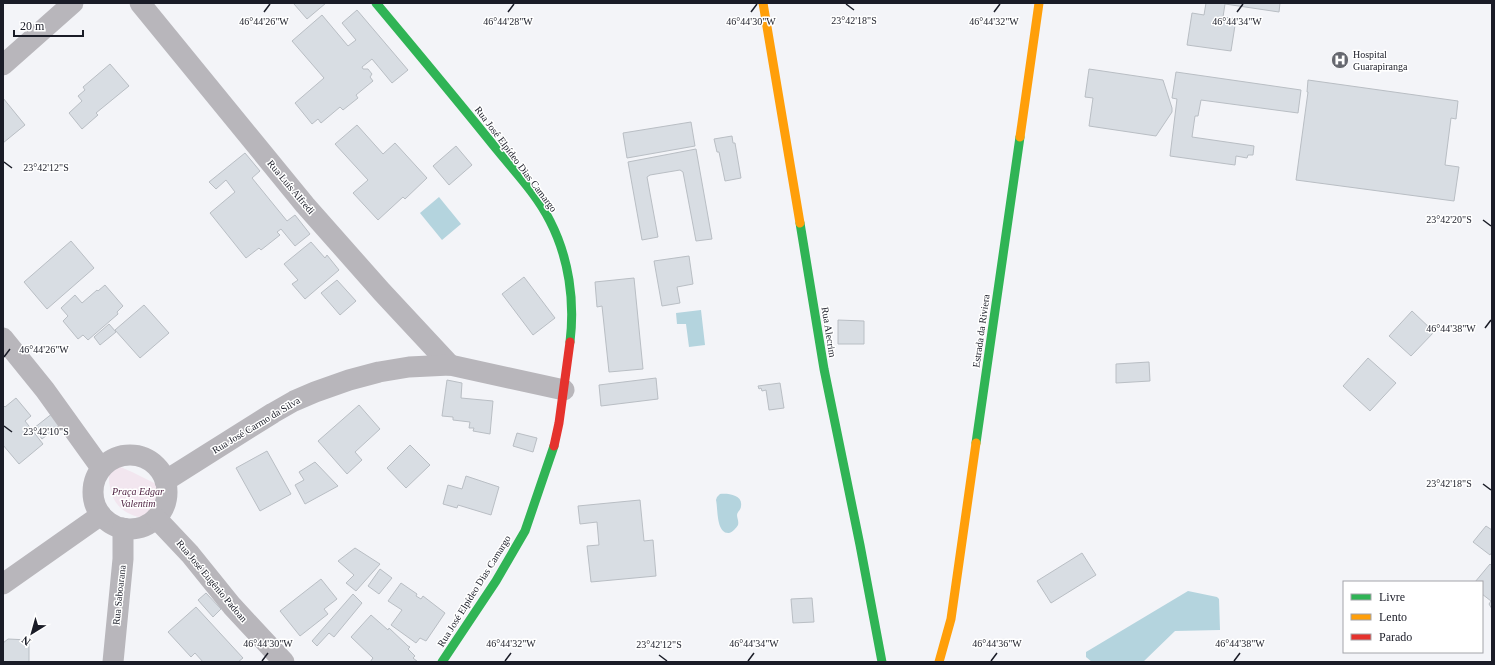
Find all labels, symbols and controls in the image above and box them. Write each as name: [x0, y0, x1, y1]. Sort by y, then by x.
scale bar: [14, 12, 83, 38]
text: 23°42'18"S: [831, 15, 877, 26]
text: 46°44'26"W: [239, 16, 289, 27]
text: 46°44'28"W: [483, 16, 533, 27]
text: 46°44'30"W: [726, 16, 776, 27]
text: 46°44'32"W: [969, 16, 1019, 27]
text: 46°44'34"W: [1212, 16, 1262, 27]
text: 20 m: [20, 19, 45, 33]
place label: Hospital Guarapiranga: [1353, 49, 1408, 72]
hospital icon: Hospital Guarapiranga: [1330, 50, 1350, 70]
street label: Rua José Elpídeo Dias Camargo: [473, 104, 559, 214]
street label: Rua Luís Alfredi: [265, 158, 317, 216]
text: 23°42'12"S: [23, 162, 69, 173]
text: 23°42'20"S: [1426, 214, 1472, 225]
street label: Estrada da Riviera: [970, 293, 992, 368]
street label: Rua Alecrim: [820, 306, 838, 358]
text: 46°44'38"W: [1426, 323, 1476, 334]
text: 46°44'26"W: [19, 344, 69, 355]
street label: Rua José Carmo da Silva: [210, 394, 302, 456]
text: 23°42'10"S: [23, 426, 69, 437]
text: 23°42'18"S: [1426, 478, 1472, 489]
park label: Praça Edgar Valentim: [111, 486, 164, 509]
street label: Rua José Elpídeo Dias Camargo: [435, 533, 513, 649]
street label: Rua José Eugênio Padoan: [174, 538, 250, 624]
street label: Rua Saboarana: [110, 564, 128, 626]
legend: [1343, 581, 1483, 653]
text: Livre: [1379, 590, 1405, 604]
text: Lento: [1379, 610, 1407, 624]
north arrow: [12, 613, 52, 653]
text: Parado: [1379, 630, 1412, 644]
text: N: [19, 634, 33, 648]
text: 46°44'30"W: [243, 638, 293, 649]
text: 46°44'32"W: [486, 638, 536, 649]
text: 46°44'34"W: [729, 638, 779, 649]
text: 46°44'36"W: [972, 638, 1022, 649]
text: 46°44'38"W: [1215, 638, 1265, 649]
text: 23°42'12"S: [636, 639, 682, 650]

